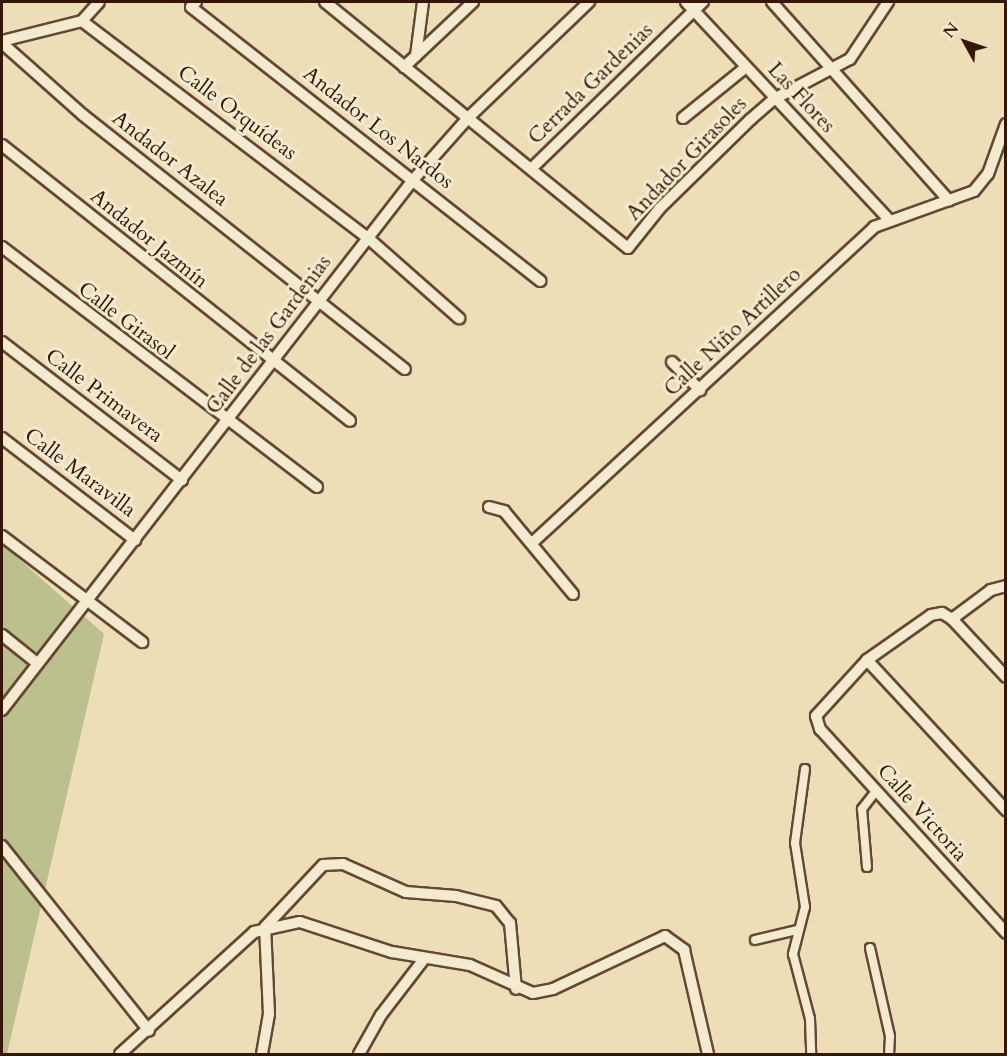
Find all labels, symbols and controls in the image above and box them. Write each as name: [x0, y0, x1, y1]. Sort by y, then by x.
north arrow: [935, 12, 995, 72]
street label: Cerrada Gardenias: [523, 18, 659, 150]
text: N: [938, 18, 964, 43]
street label: Las Flores: [762, 57, 840, 139]
street label: Calle Orquídeas: [173, 60, 301, 166]
street label: Andador Los Nardos: [298, 61, 458, 195]
street label: Andador Girasoles: [621, 92, 753, 226]
street label: Andador Azalea: [107, 106, 233, 212]
street label: Andador Jazmín: [85, 184, 213, 294]
street label: Calle de las Gardenias: [201, 251, 337, 419]
street label: Calle Niño Artillero: [659, 262, 807, 402]
street label: Calle Girasol: [73, 277, 179, 365]
street label: Calle Primavera: [40, 344, 168, 448]
street label: Calle Maravilla: [19, 423, 141, 523]
street label: Calle Victoria: [872, 759, 972, 867]

